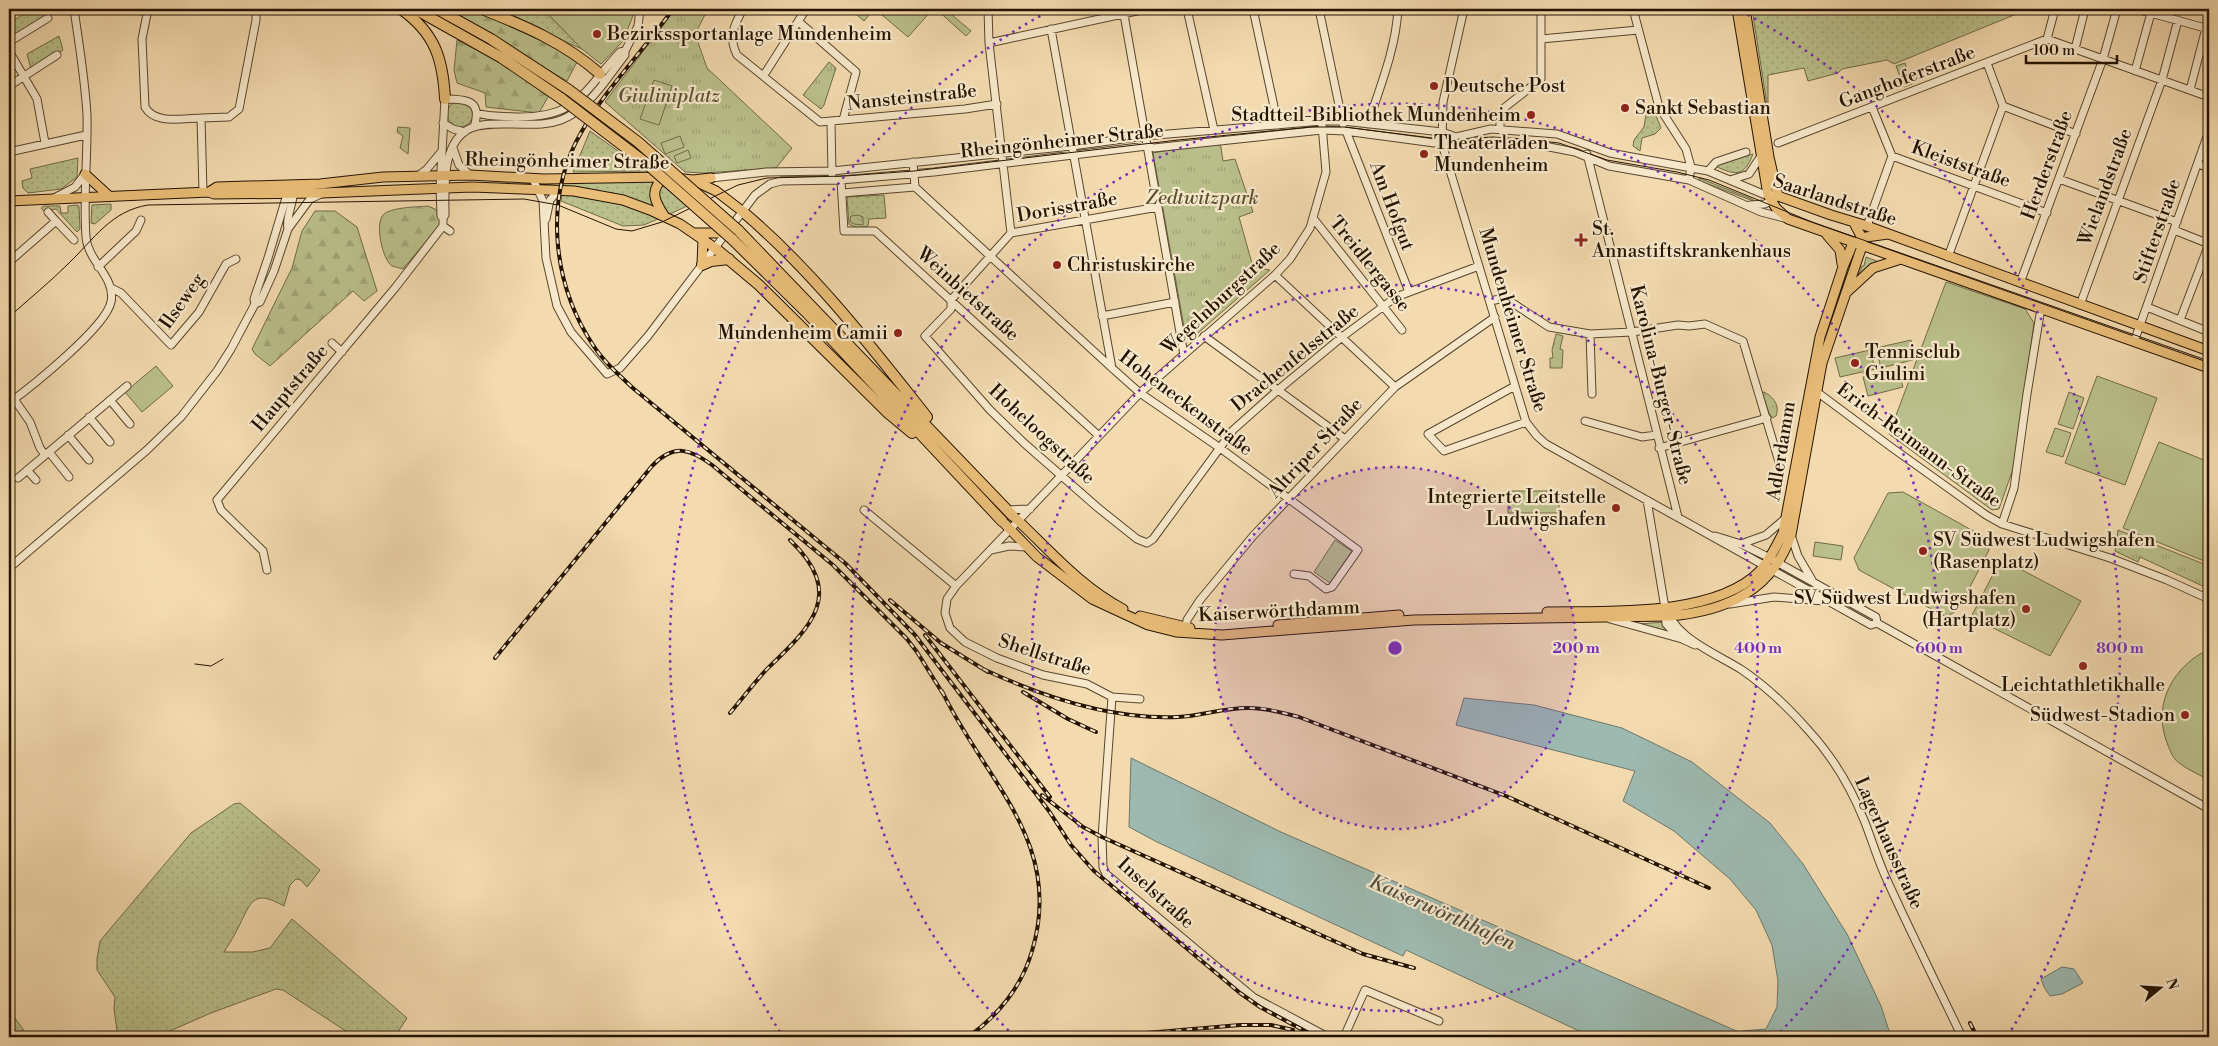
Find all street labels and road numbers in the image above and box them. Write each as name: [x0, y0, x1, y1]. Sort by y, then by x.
street label: Ganghoferstraße: [1835, 40, 1979, 114]
street label: Nansteinstraße: [846, 78, 978, 116]
street label: Herderstraße: [2016, 107, 2078, 223]
street label: Rheingönheimer Straße: [959, 118, 1165, 164]
street label: Wielandstraße: [2072, 125, 2137, 250]
street label: Kleiststraße: [1908, 135, 2014, 193]
street label: Rheingönheimer Straße: [464, 147, 670, 175]
street label: Am Hofgut: [1364, 157, 1420, 254]
street label: Saarlandstraße: [1770, 169, 1900, 231]
street label: Stifterstraße: [2128, 176, 2186, 286]
street label: Dorisstraße: [1015, 186, 1119, 228]
street label: Treidlergasse: [1324, 211, 1416, 317]
street label: Mundenheimer Straße: [1473, 225, 1553, 415]
street label: Wegelnburgstraße: [1156, 237, 1286, 360]
street label: Weinbietstraße: [911, 241, 1024, 346]
street label: Ilseweg: [154, 268, 210, 334]
street label: Karolina-Burger-Straße: [1625, 282, 1697, 488]
street label: Drachenfelsstraße: [1226, 299, 1364, 417]
street label: Hauptstraße: [247, 339, 333, 437]
street label: Hoheneckenstraße: [1114, 345, 1258, 461]
street label: Erich-Reimann-Straße: [1832, 377, 2006, 513]
street label: Hoheloogstraße: [984, 379, 1100, 489]
street label: Altriper Straße: [1262, 393, 1368, 504]
street label: Adlerdamm: [1761, 399, 1801, 503]
street label: Kaiserwörthdamm: [1198, 595, 1361, 627]
street label: Shellstraße: [996, 629, 1094, 681]
street label: Lagerhausstraße: [1849, 773, 1929, 913]
street label: Inselstraße: [1113, 852, 1199, 934]

